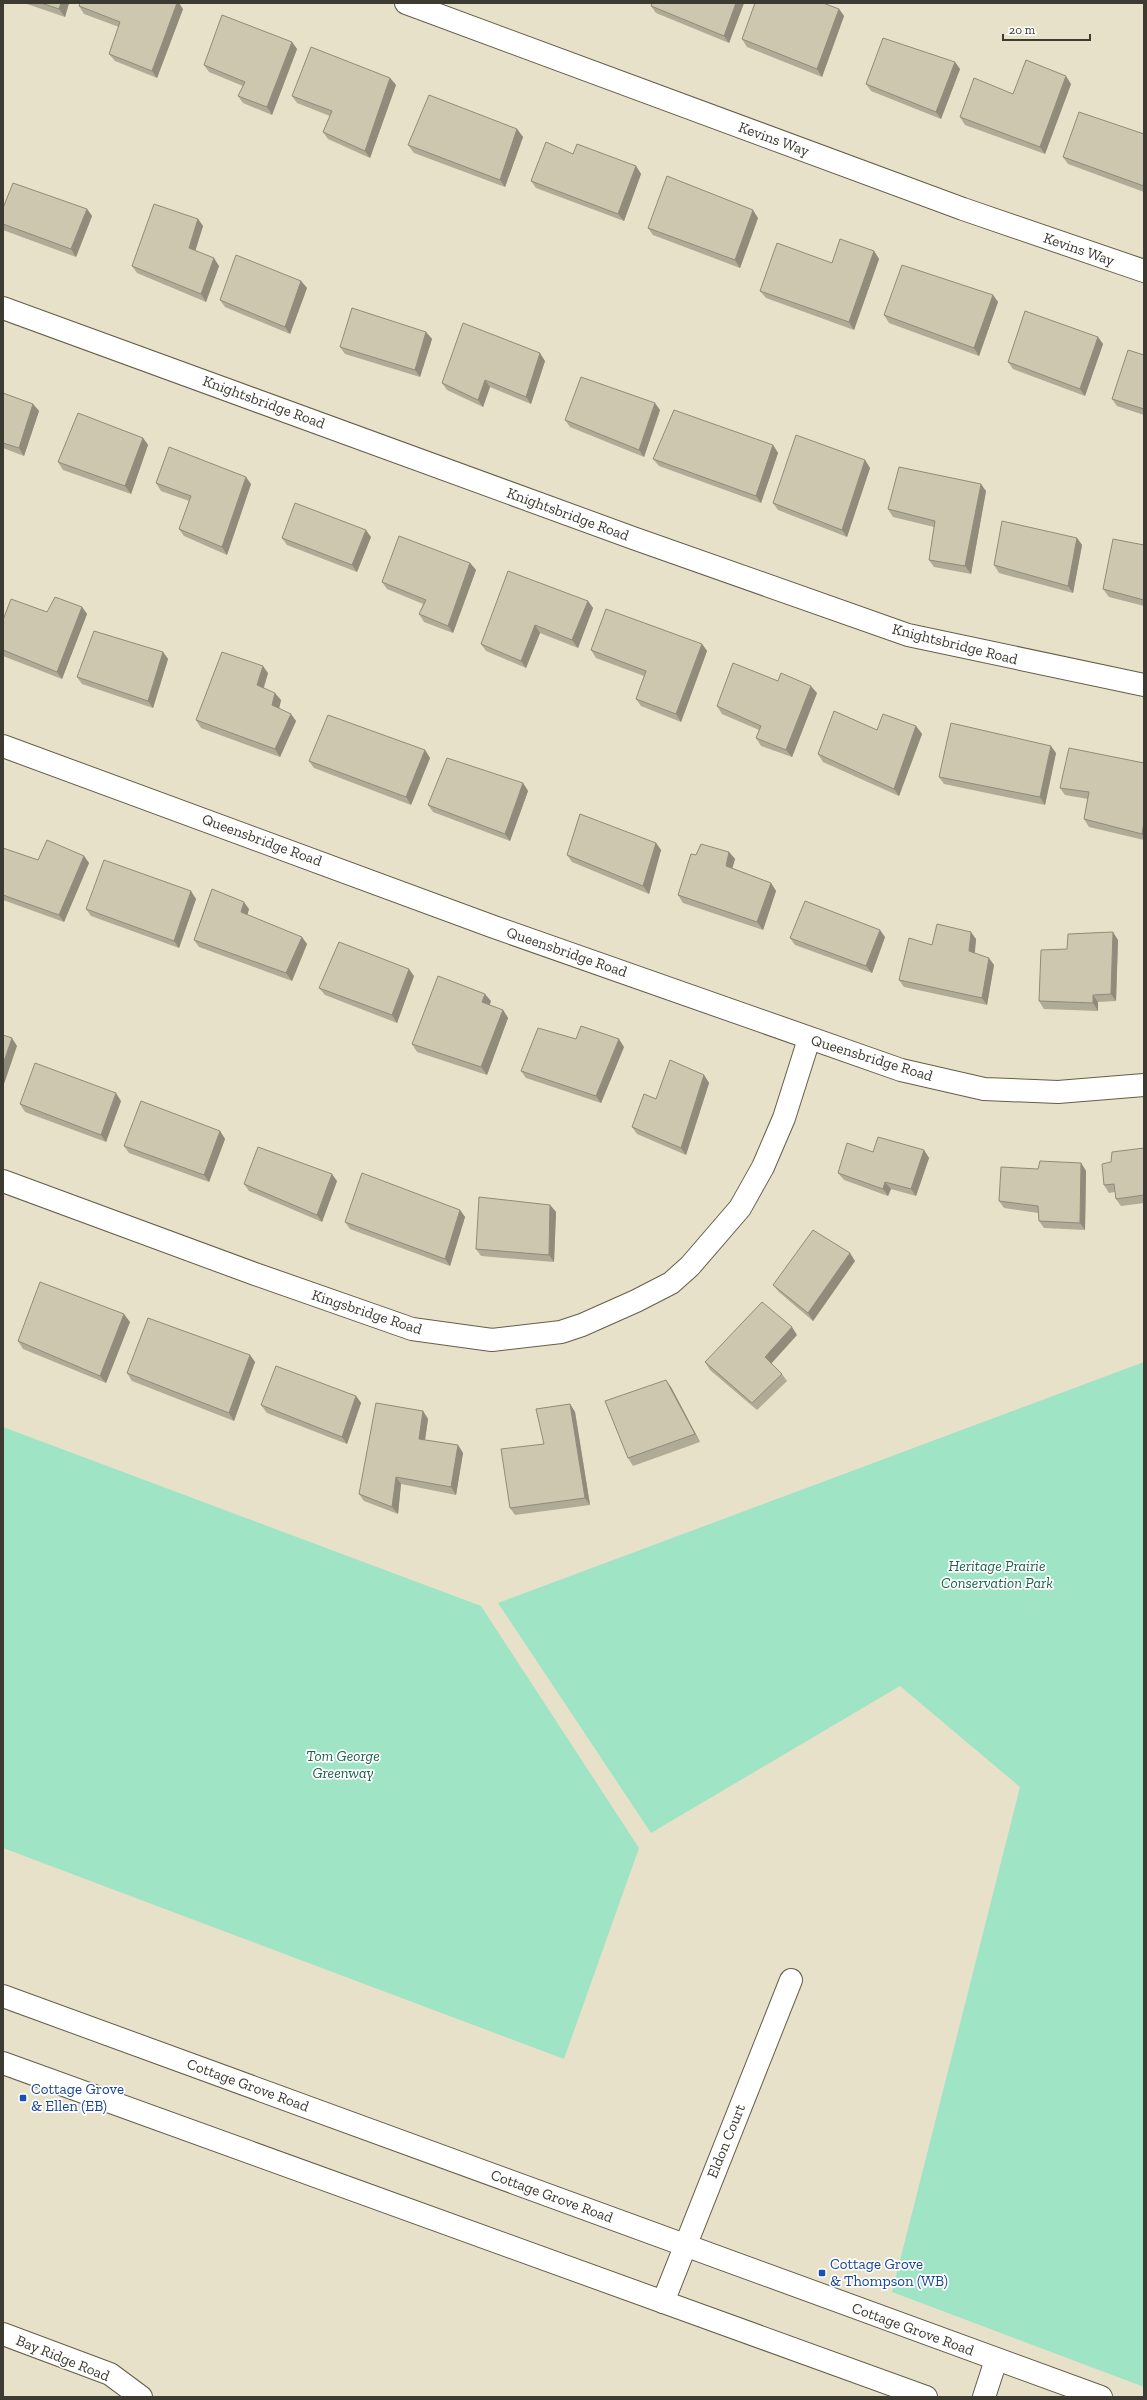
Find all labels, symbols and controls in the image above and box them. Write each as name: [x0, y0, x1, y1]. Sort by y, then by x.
scale bar: [1003, 16, 1090, 42]
text: 20 m: [1009, 23, 1036, 37]
street label: Kevins Way: [736, 118, 812, 160]
street label: Kevins Way: [1041, 228, 1117, 270]
street label: Knightsbridge Road: [200, 372, 328, 433]
street label: Knightsbridge Road: [504, 484, 632, 545]
street label: Knightsbridge Road: [890, 620, 1020, 669]
street label: Queensbridge Road: [200, 810, 325, 870]
street label: Queensbridge Road: [504, 923, 630, 981]
street label: Queensbridge Road: [809, 1031, 936, 1085]
street label: Kingsbridge Road: [310, 1286, 425, 1339]
park label: Heritage Prairie Conservation Park: [941, 1557, 1053, 1592]
park label: Tom George Greenway: [306, 1747, 380, 1782]
street label: Cottage Grove Road: [184, 2055, 312, 2116]
place label: Cottage Grove & Ellen (EB): [31, 2080, 124, 2115]
marker: Cottage Grove & Ellen (EB): [18, 2093, 28, 2103]
street label: Eldon Court: [703, 2101, 749, 2181]
street label: Cottage Grove Road: [488, 2166, 616, 2227]
place label: Cottage Grove & Thompson (WB): [830, 2255, 948, 2290]
marker: Cottage Grove & Thompson (WB): [817, 2268, 827, 2278]
street label: Cottage Grove Road: [849, 2299, 977, 2360]
street label: Bay Ridge Road: [14, 2331, 113, 2385]

